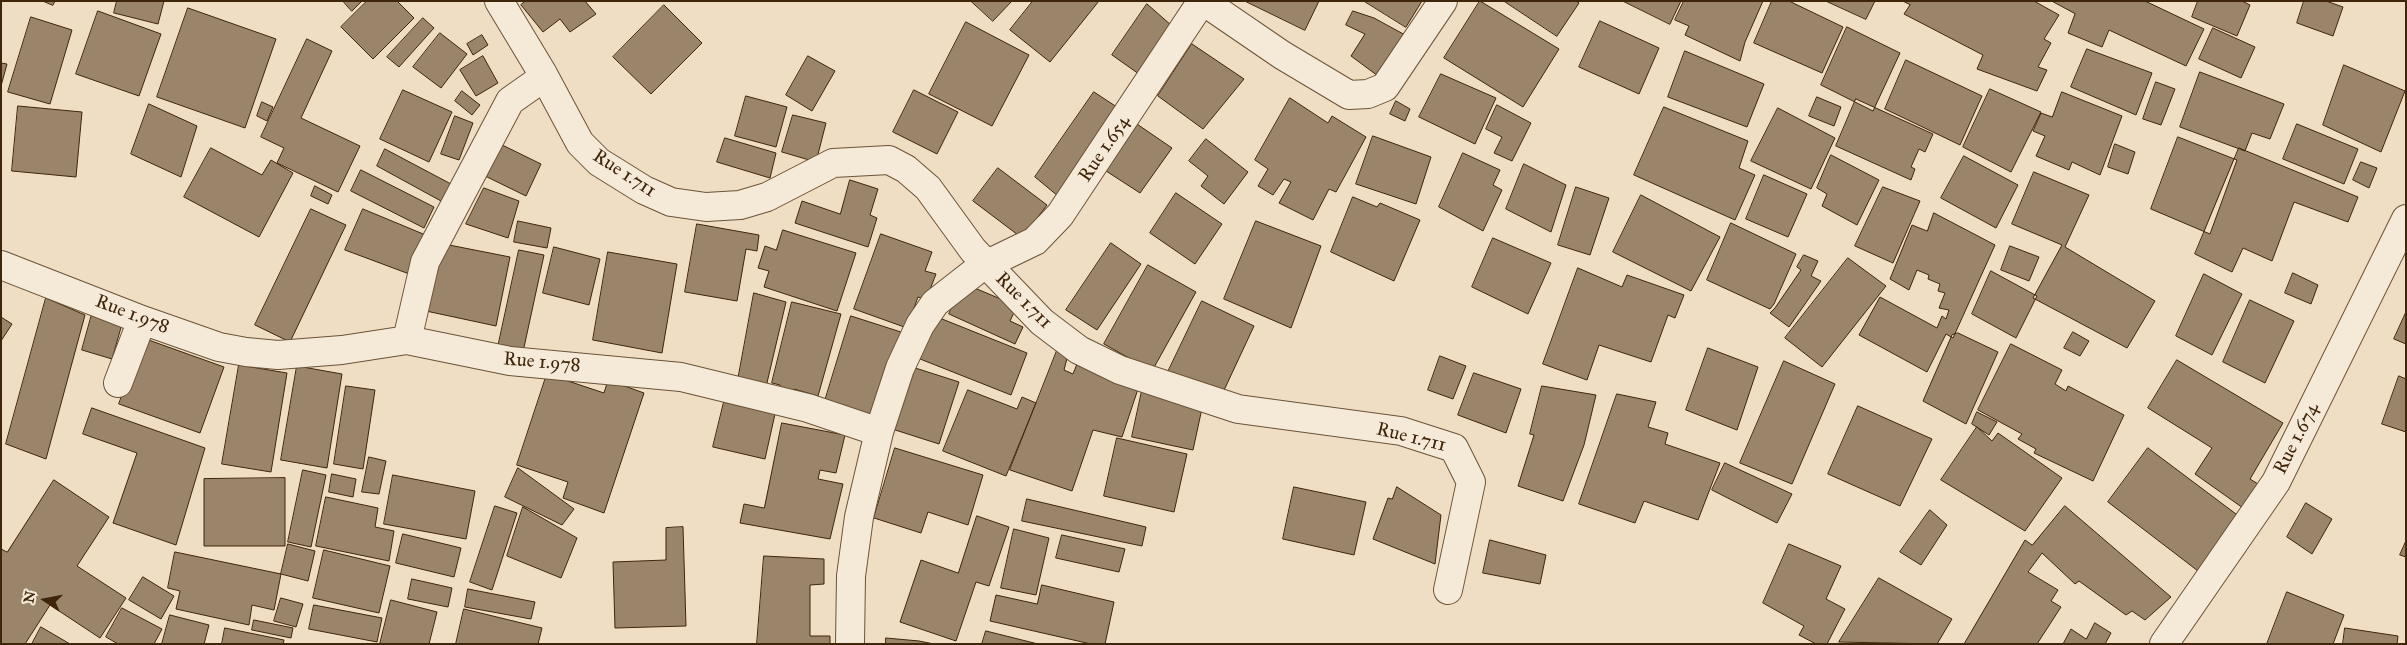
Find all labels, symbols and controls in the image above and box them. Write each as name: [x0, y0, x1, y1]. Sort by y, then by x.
street label: Rue 1.654: [1074, 111, 1136, 187]
street label: Rue 1.711: [588, 145, 660, 203]
street label: Rue 1.711: [990, 268, 1056, 334]
street label: Rue 1.978: [92, 291, 172, 339]
street label: Rue 1.978: [503, 348, 581, 378]
street label: Rue 1.674: [2269, 400, 2325, 478]
street label: Rue 1.711: [1374, 418, 1448, 458]
north arrow: [20, 575, 70, 625]
text: N: [20, 590, 39, 604]

